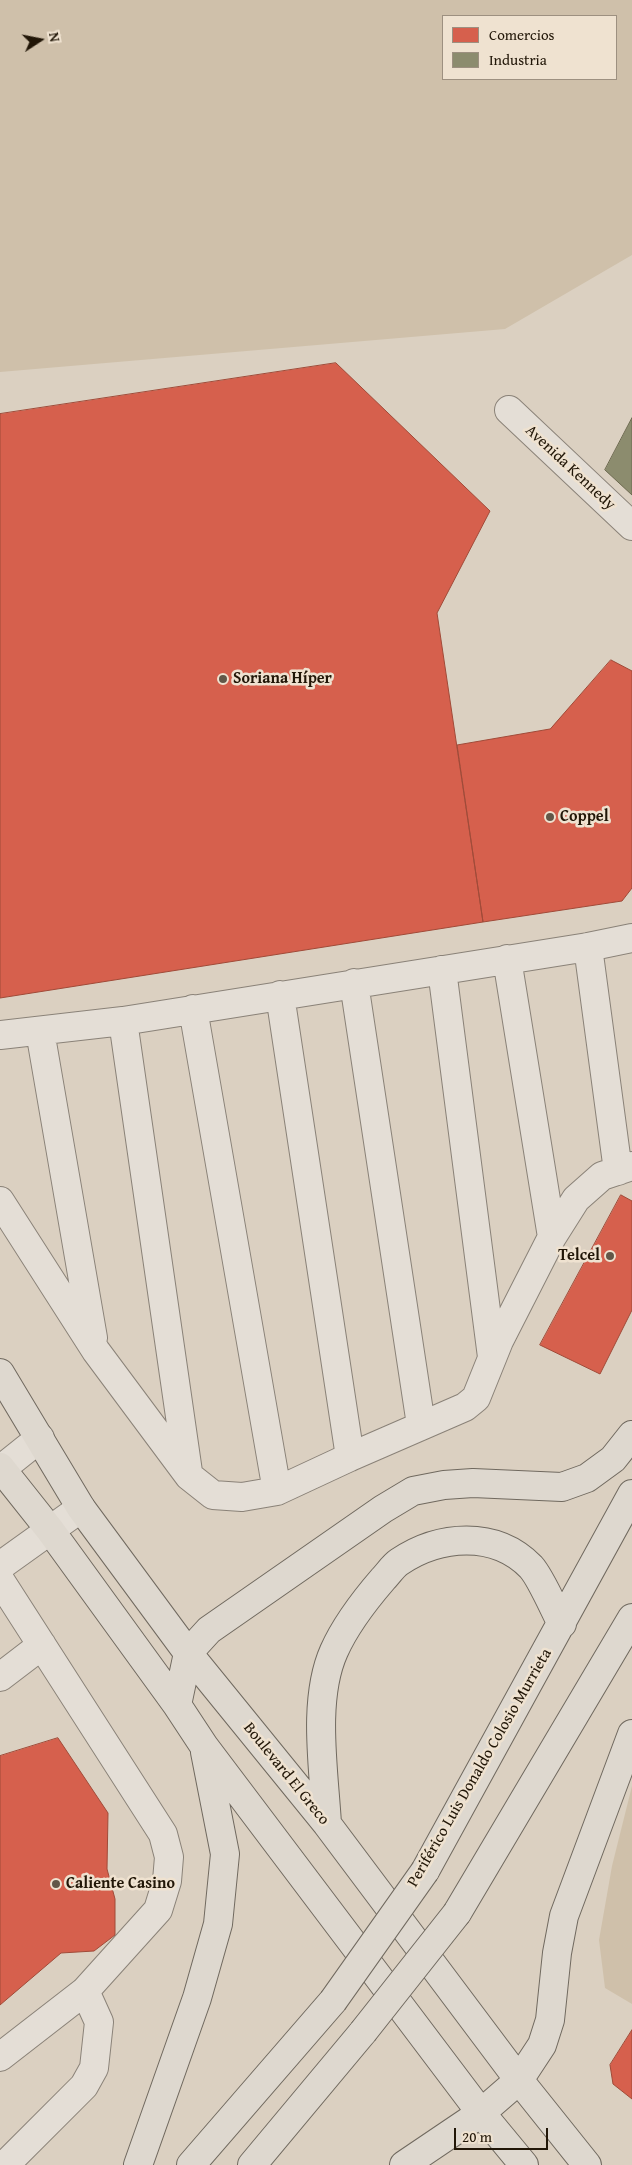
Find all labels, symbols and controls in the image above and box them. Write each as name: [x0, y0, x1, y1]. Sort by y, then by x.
north arrow: [15, 15, 65, 65]
legend: [442, 15, 617, 80]
text: Comercios: [489, 24, 555, 45]
text: N: [44, 31, 65, 44]
text: Industria: [489, 49, 547, 70]
street label: Avenida Kennedy: [521, 421, 619, 515]
place label: Soriana Híper: [233, 669, 332, 689]
marker: Soriana Híper: [217, 673, 229, 685]
place label: Coppel: [560, 807, 609, 827]
marker: Coppel: [544, 811, 556, 823]
place label: Telcel: [558, 1246, 600, 1266]
marker: Telcel: [604, 1250, 616, 1262]
street label: Periférico Luis Donaldo Colosio Murrieta: [404, 1645, 556, 1891]
street label: Boulevard El Greco: [239, 1719, 333, 1829]
place label: Caliente Casino: [66, 1874, 175, 1894]
marker: Caliente Casino: [50, 1878, 62, 1890]
scale bar: [457, 2118, 551, 2150]
text: 20 m: [462, 2126, 492, 2147]

